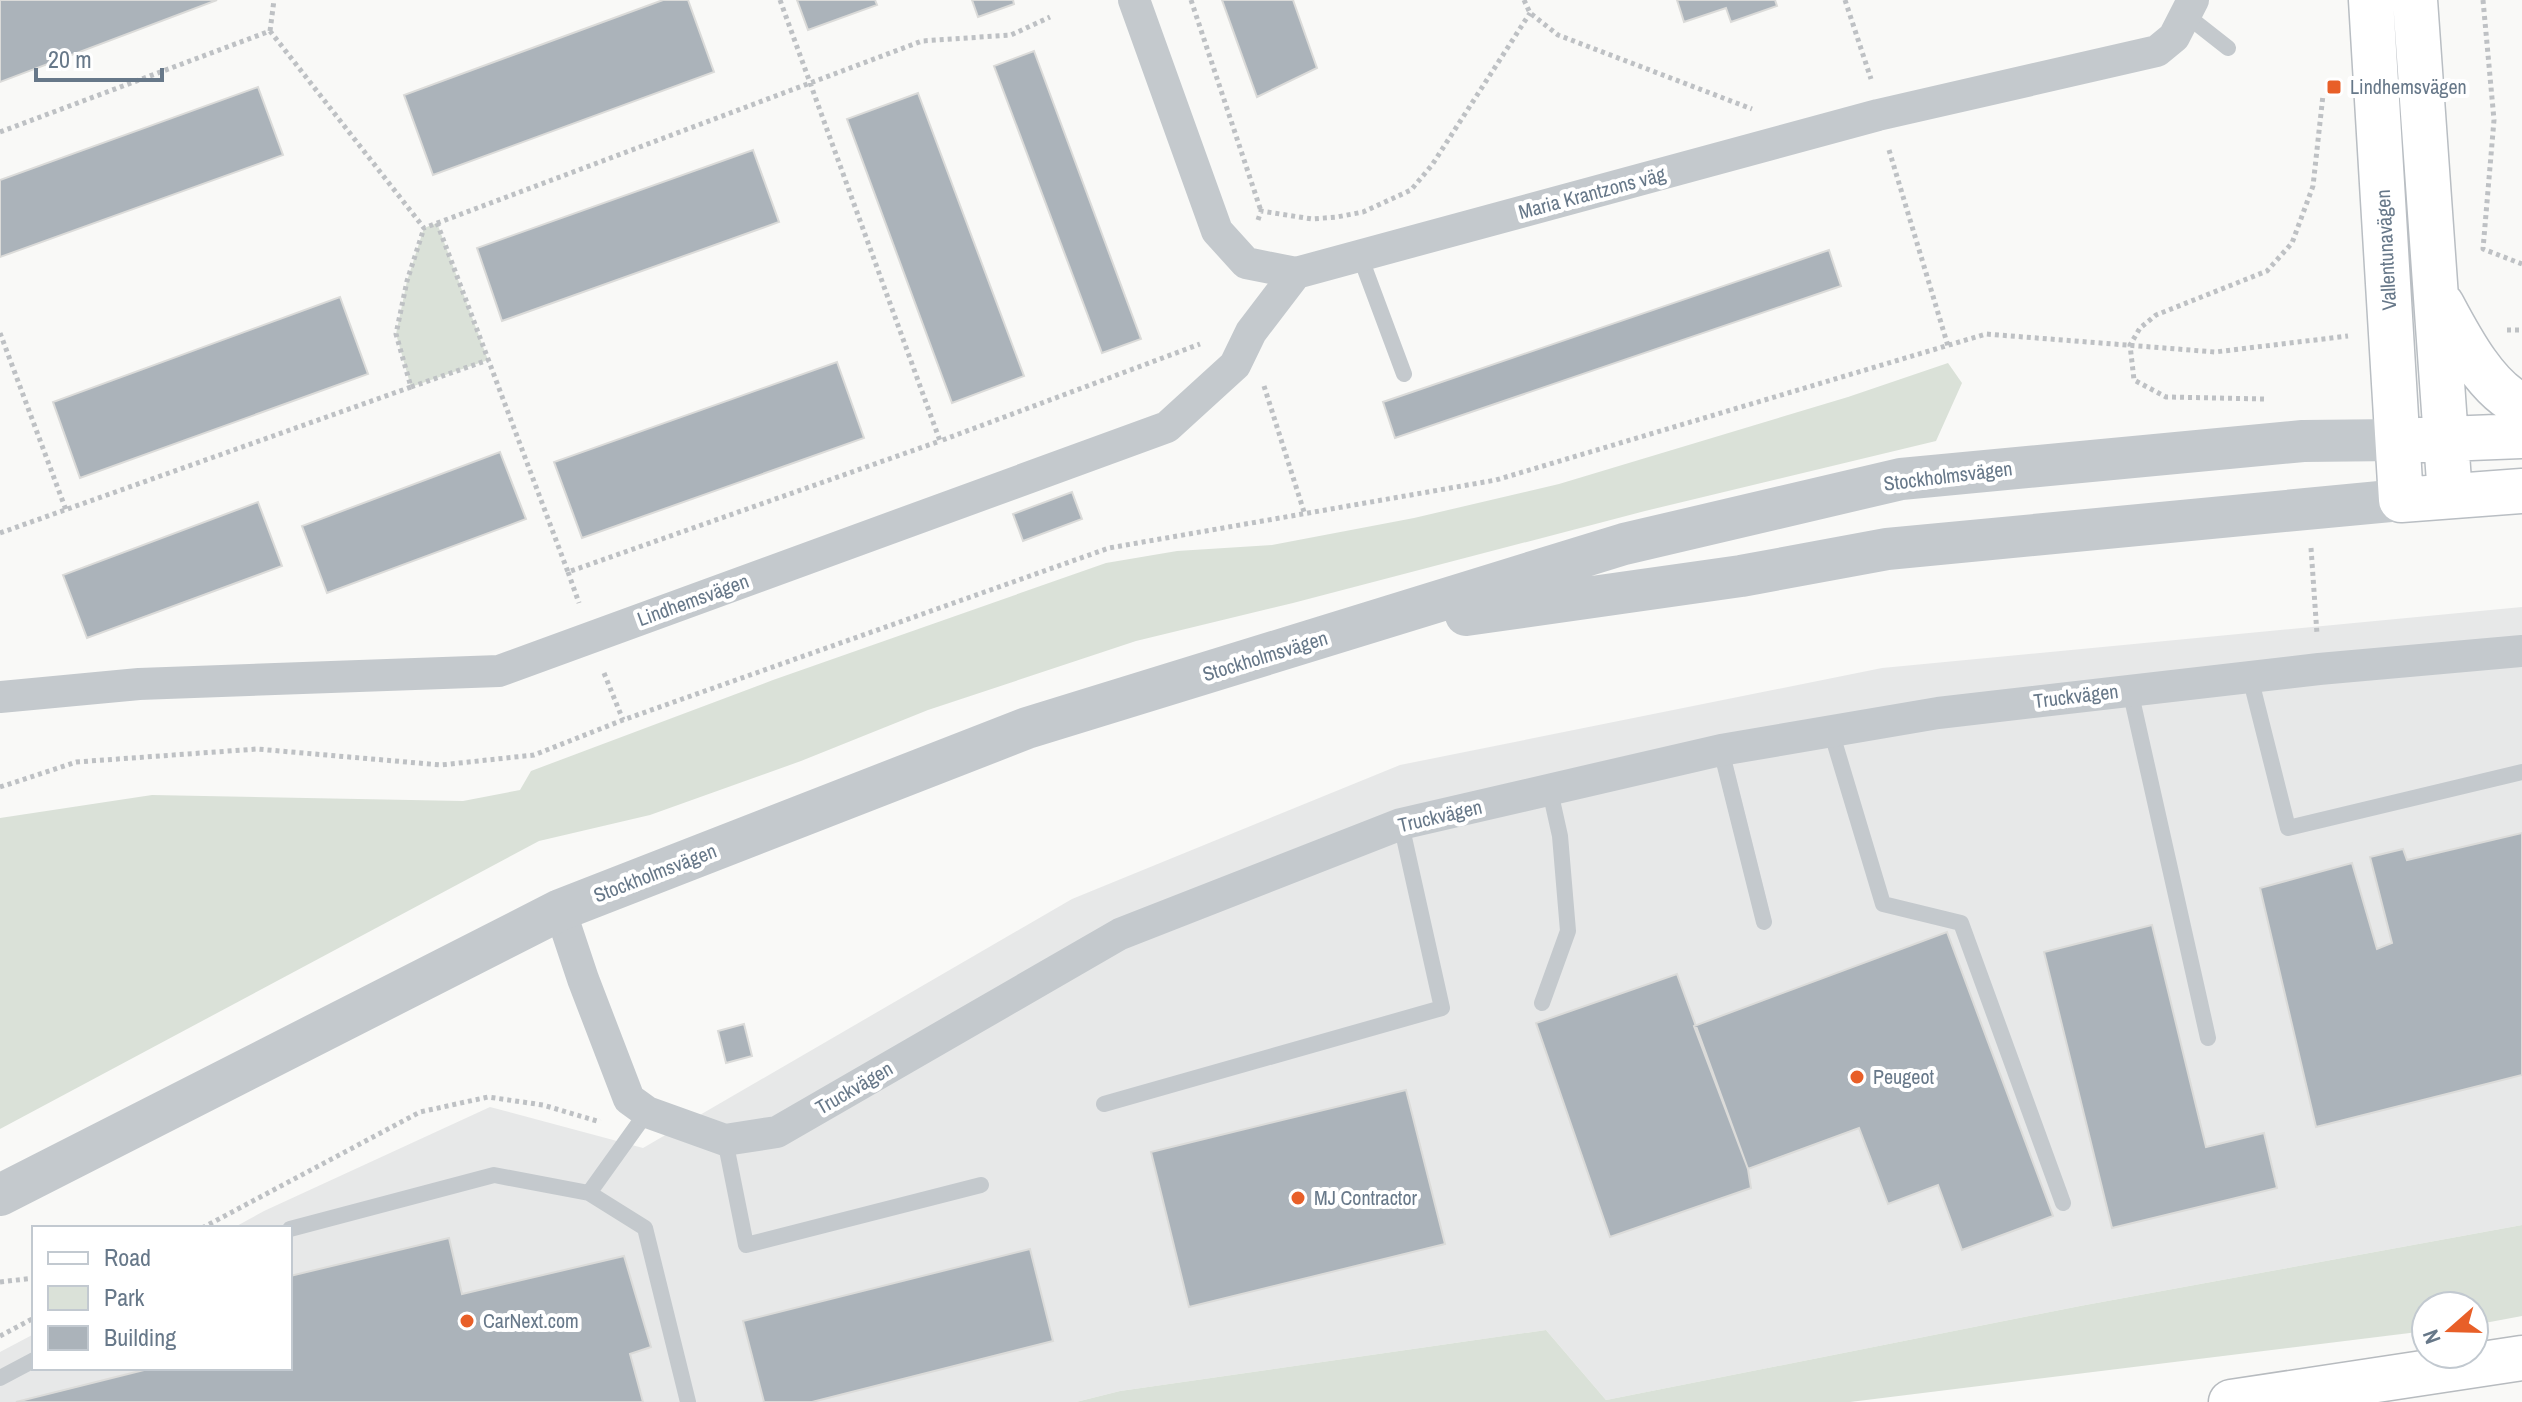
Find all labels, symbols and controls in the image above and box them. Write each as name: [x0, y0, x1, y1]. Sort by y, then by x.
scale bar: [36, 32, 162, 82]
text: 20 m: [48, 43, 92, 75]
place label: Lindhemsvägen: [2350, 73, 2467, 100]
marker: Lindhemsvägen: [2325, 78, 2343, 96]
street label: Maria Krantzons väg: [1515, 160, 1668, 225]
street label: Vallentunavägen: [2369, 189, 2402, 311]
street label: Stockholmsvägen: [1882, 454, 2014, 497]
street label: Lindhemsvägen: [633, 567, 752, 632]
street label: Stockholmsvägen: [1199, 624, 1331, 687]
street label: Truckvägen: [2032, 677, 2120, 714]
street label: Truckvägen: [1395, 793, 1484, 838]
street label: Stockholmsvägen: [590, 837, 720, 908]
street label: Truckvägen: [810, 1055, 897, 1121]
place label: Peugeot: [1873, 1063, 1935, 1090]
marker: Peugeot: [1848, 1068, 1866, 1086]
place label: MJ Contractor: [1314, 1184, 1418, 1211]
marker: MJ Contractor: [1289, 1189, 1307, 1207]
legend: [32, 1226, 292, 1370]
text: Road: [104, 1241, 151, 1273]
text: Park: [104, 1281, 145, 1313]
north arrow: [2410, 1290, 2490, 1370]
place label: CarNext.com: [483, 1307, 579, 1334]
marker: CarNext.com: [458, 1312, 476, 1330]
text: Building: [104, 1321, 176, 1353]
text: N: [2415, 1326, 2448, 1348]

